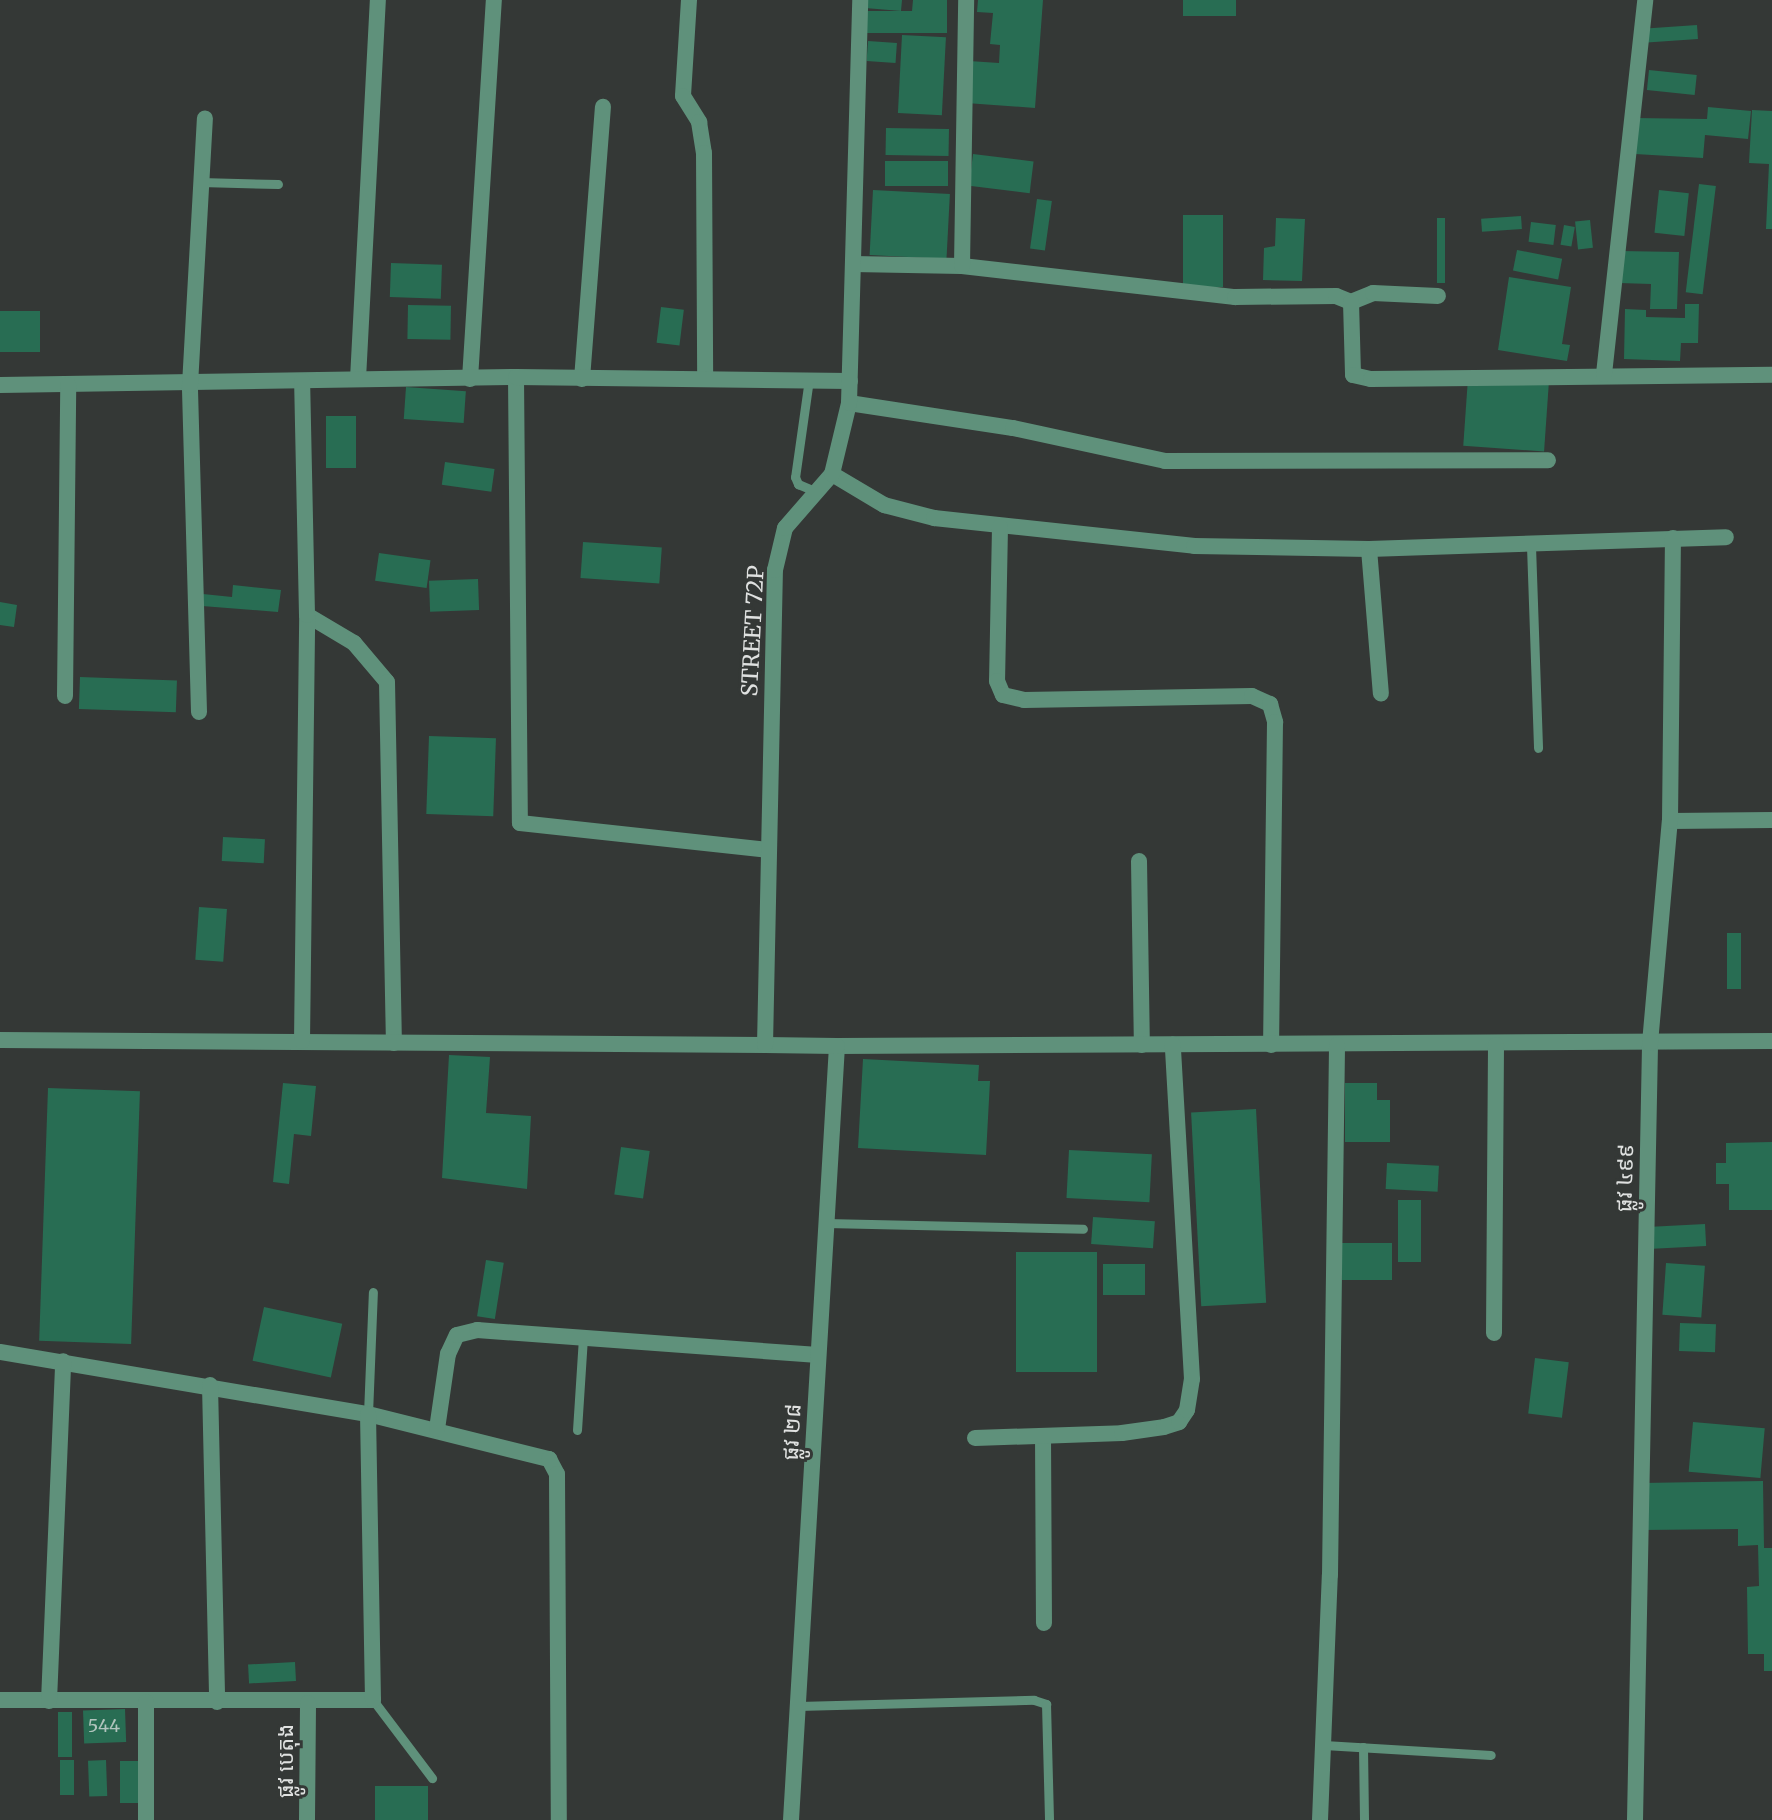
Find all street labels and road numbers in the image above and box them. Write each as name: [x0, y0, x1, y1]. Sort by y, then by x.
street label: STREET 72P: [736, 565, 770, 697]
street label: ផ្លូវ ៤៩៩: [1611, 1143, 1639, 1213]
street label: ផ្លូវ ២៨: [777, 1403, 807, 1461]
street label: ផ្លូវ បេតុង: [273, 1724, 299, 1798]

